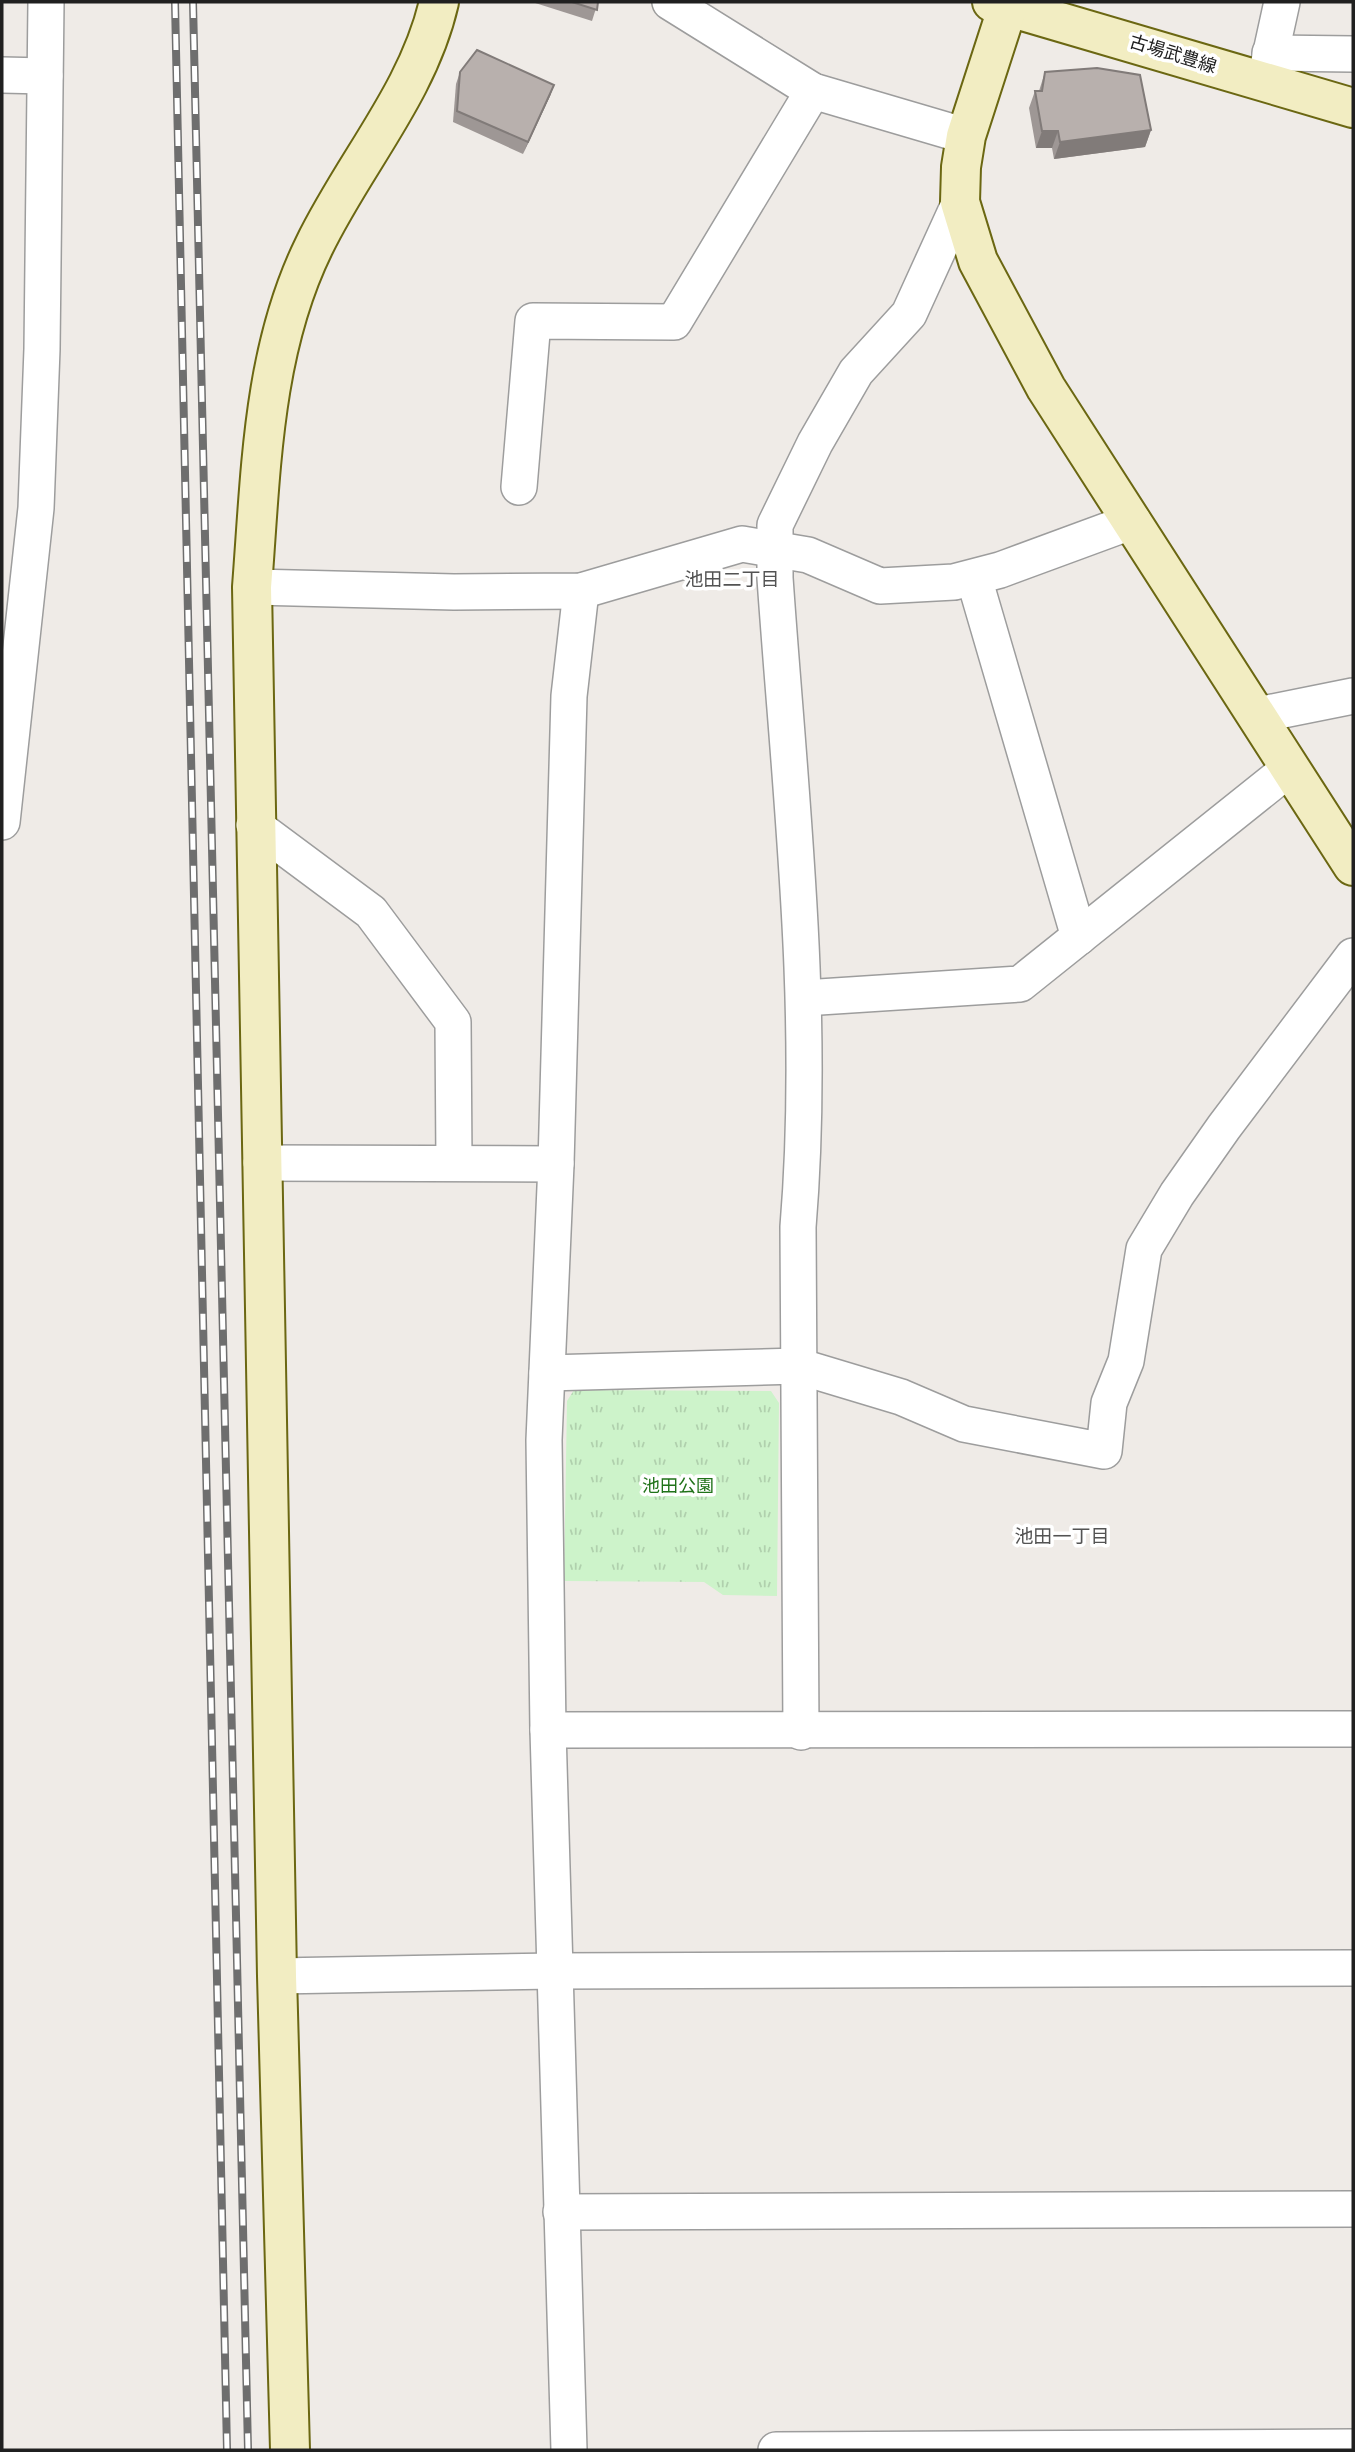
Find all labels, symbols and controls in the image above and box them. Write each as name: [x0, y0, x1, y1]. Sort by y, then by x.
street label: 古場武豊線: [1127, 29, 1220, 77]
district label: 池田二丁目: [684, 567, 780, 590]
park label: 池田公園: [642, 1474, 714, 1496]
district label: 池田一丁目: [1014, 1524, 1110, 1547]

